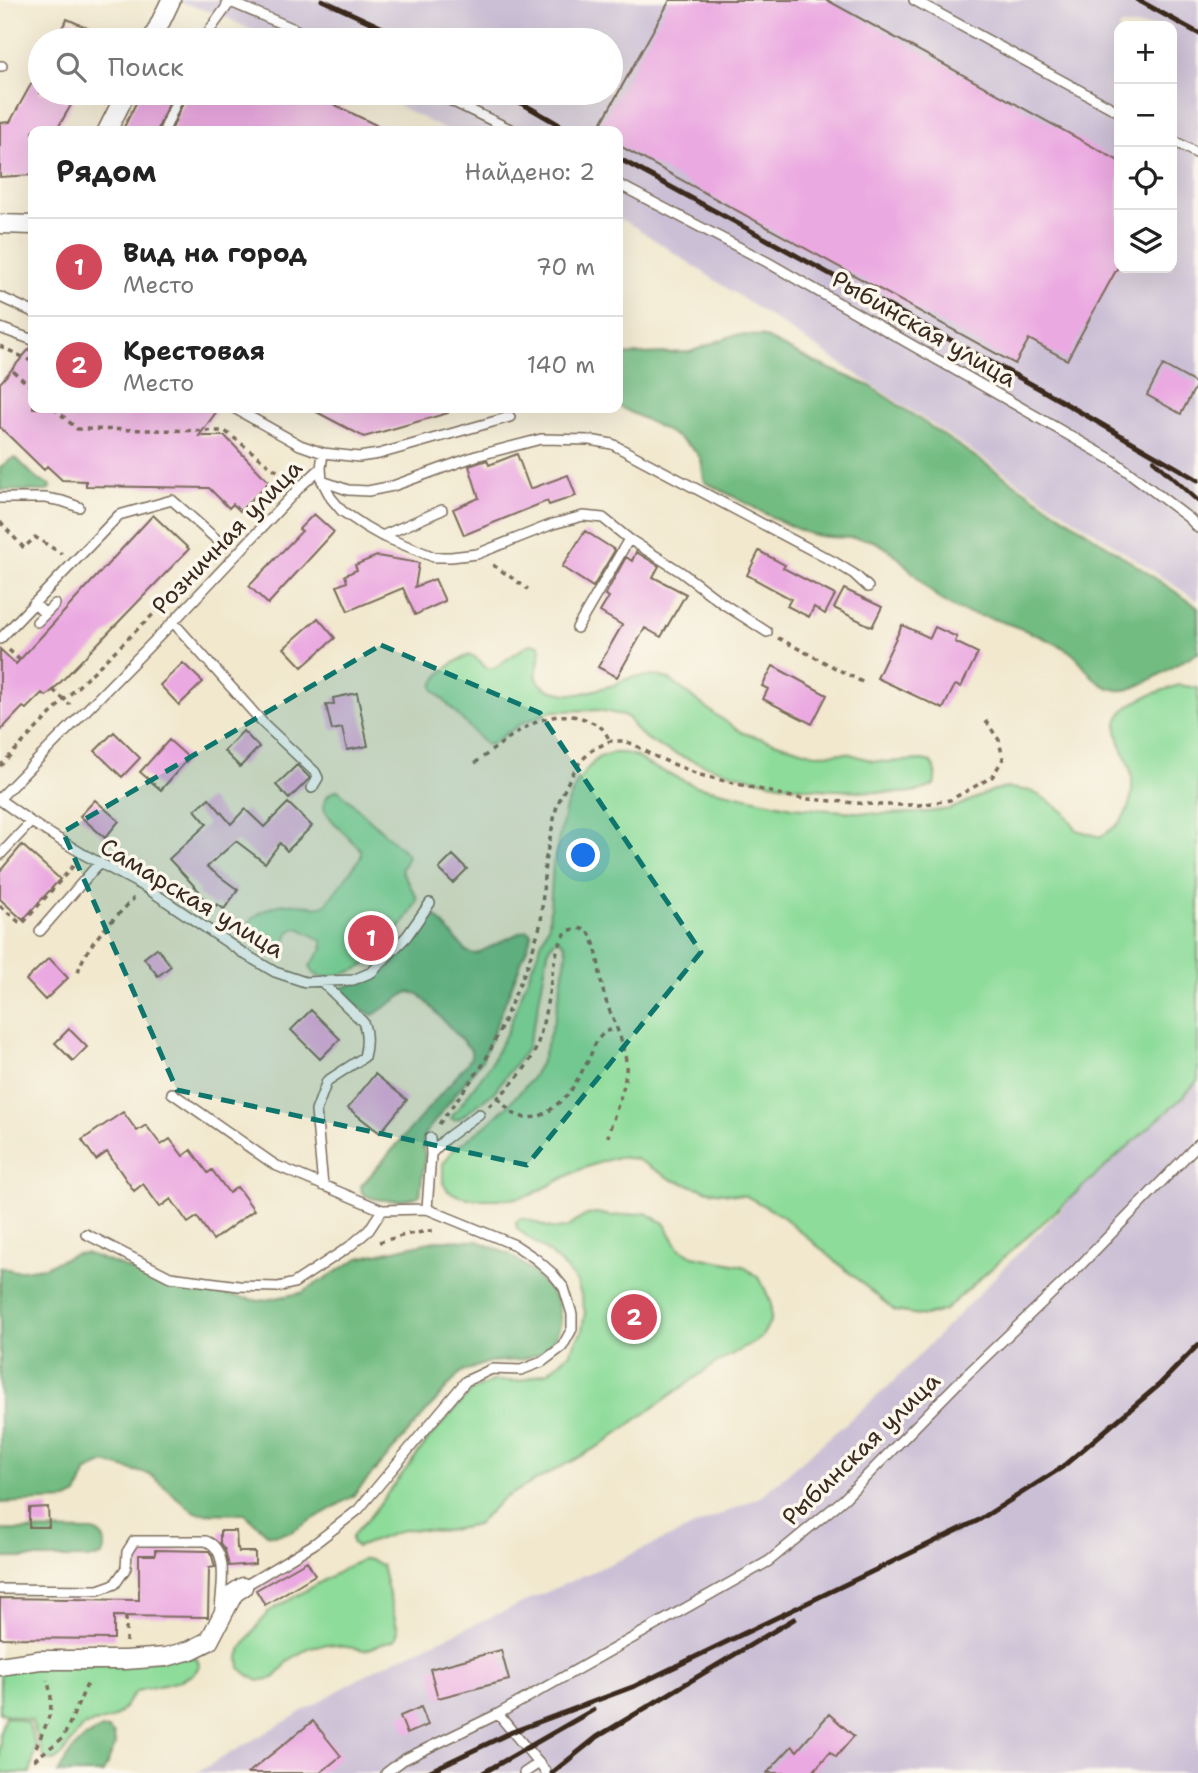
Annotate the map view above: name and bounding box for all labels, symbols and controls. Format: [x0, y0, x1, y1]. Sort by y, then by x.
map controls [1114, 21, 1177, 273]
button: + [1114, 21, 1177, 84]
search box [28, 28, 623, 105]
icon: search [52, 48, 90, 86]
text: Поиск [108, 49, 184, 84]
button: − [1114, 84, 1177, 147]
button: locate [1114, 147, 1177, 210]
text: Рядом [56, 151, 156, 192]
text: Найдено: 2 [465, 157, 595, 187]
button: layers [1114, 210, 1177, 273]
text: Вид на город [123, 235, 307, 270]
text: 1 [74, 252, 84, 282]
text: 70 m [536, 252, 595, 282]
street label: Рыбинская улица [826, 263, 1022, 395]
text: Место [123, 270, 194, 300]
text: Крестовая [123, 333, 265, 368]
text: 2 [71, 350, 87, 380]
text: 140 m [527, 350, 595, 380]
text: Место [123, 368, 194, 398]
street label: Розничная улица [145, 452, 309, 621]
street label: Самарская улица [94, 830, 290, 966]
your location [566, 838, 600, 872]
pin: 1 [348, 912, 394, 964]
pin: 2 [611, 1291, 657, 1343]
street label: Рыбинская улица [775, 1365, 947, 1533]

